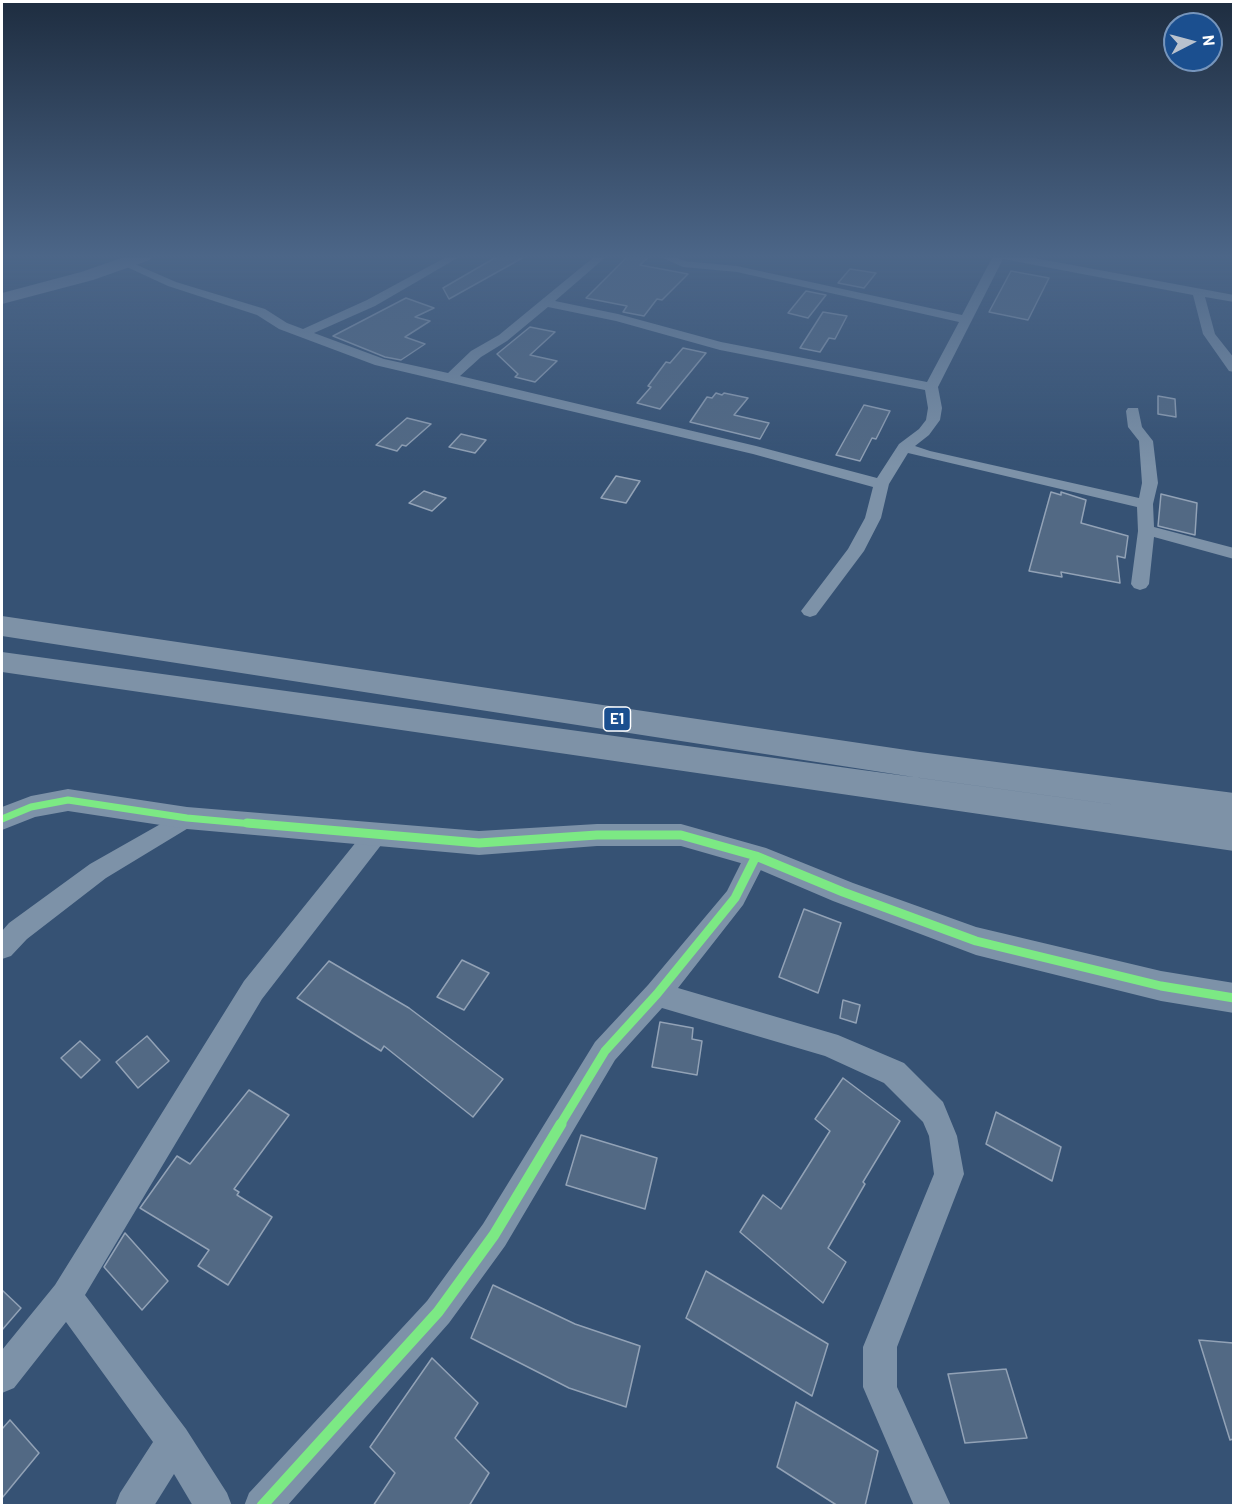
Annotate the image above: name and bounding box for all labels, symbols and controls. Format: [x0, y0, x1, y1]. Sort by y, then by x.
north arrow [1163, 12, 1223, 72]
text: N [1199, 34, 1219, 47]
road number: E1 [604, 707, 630, 731]

